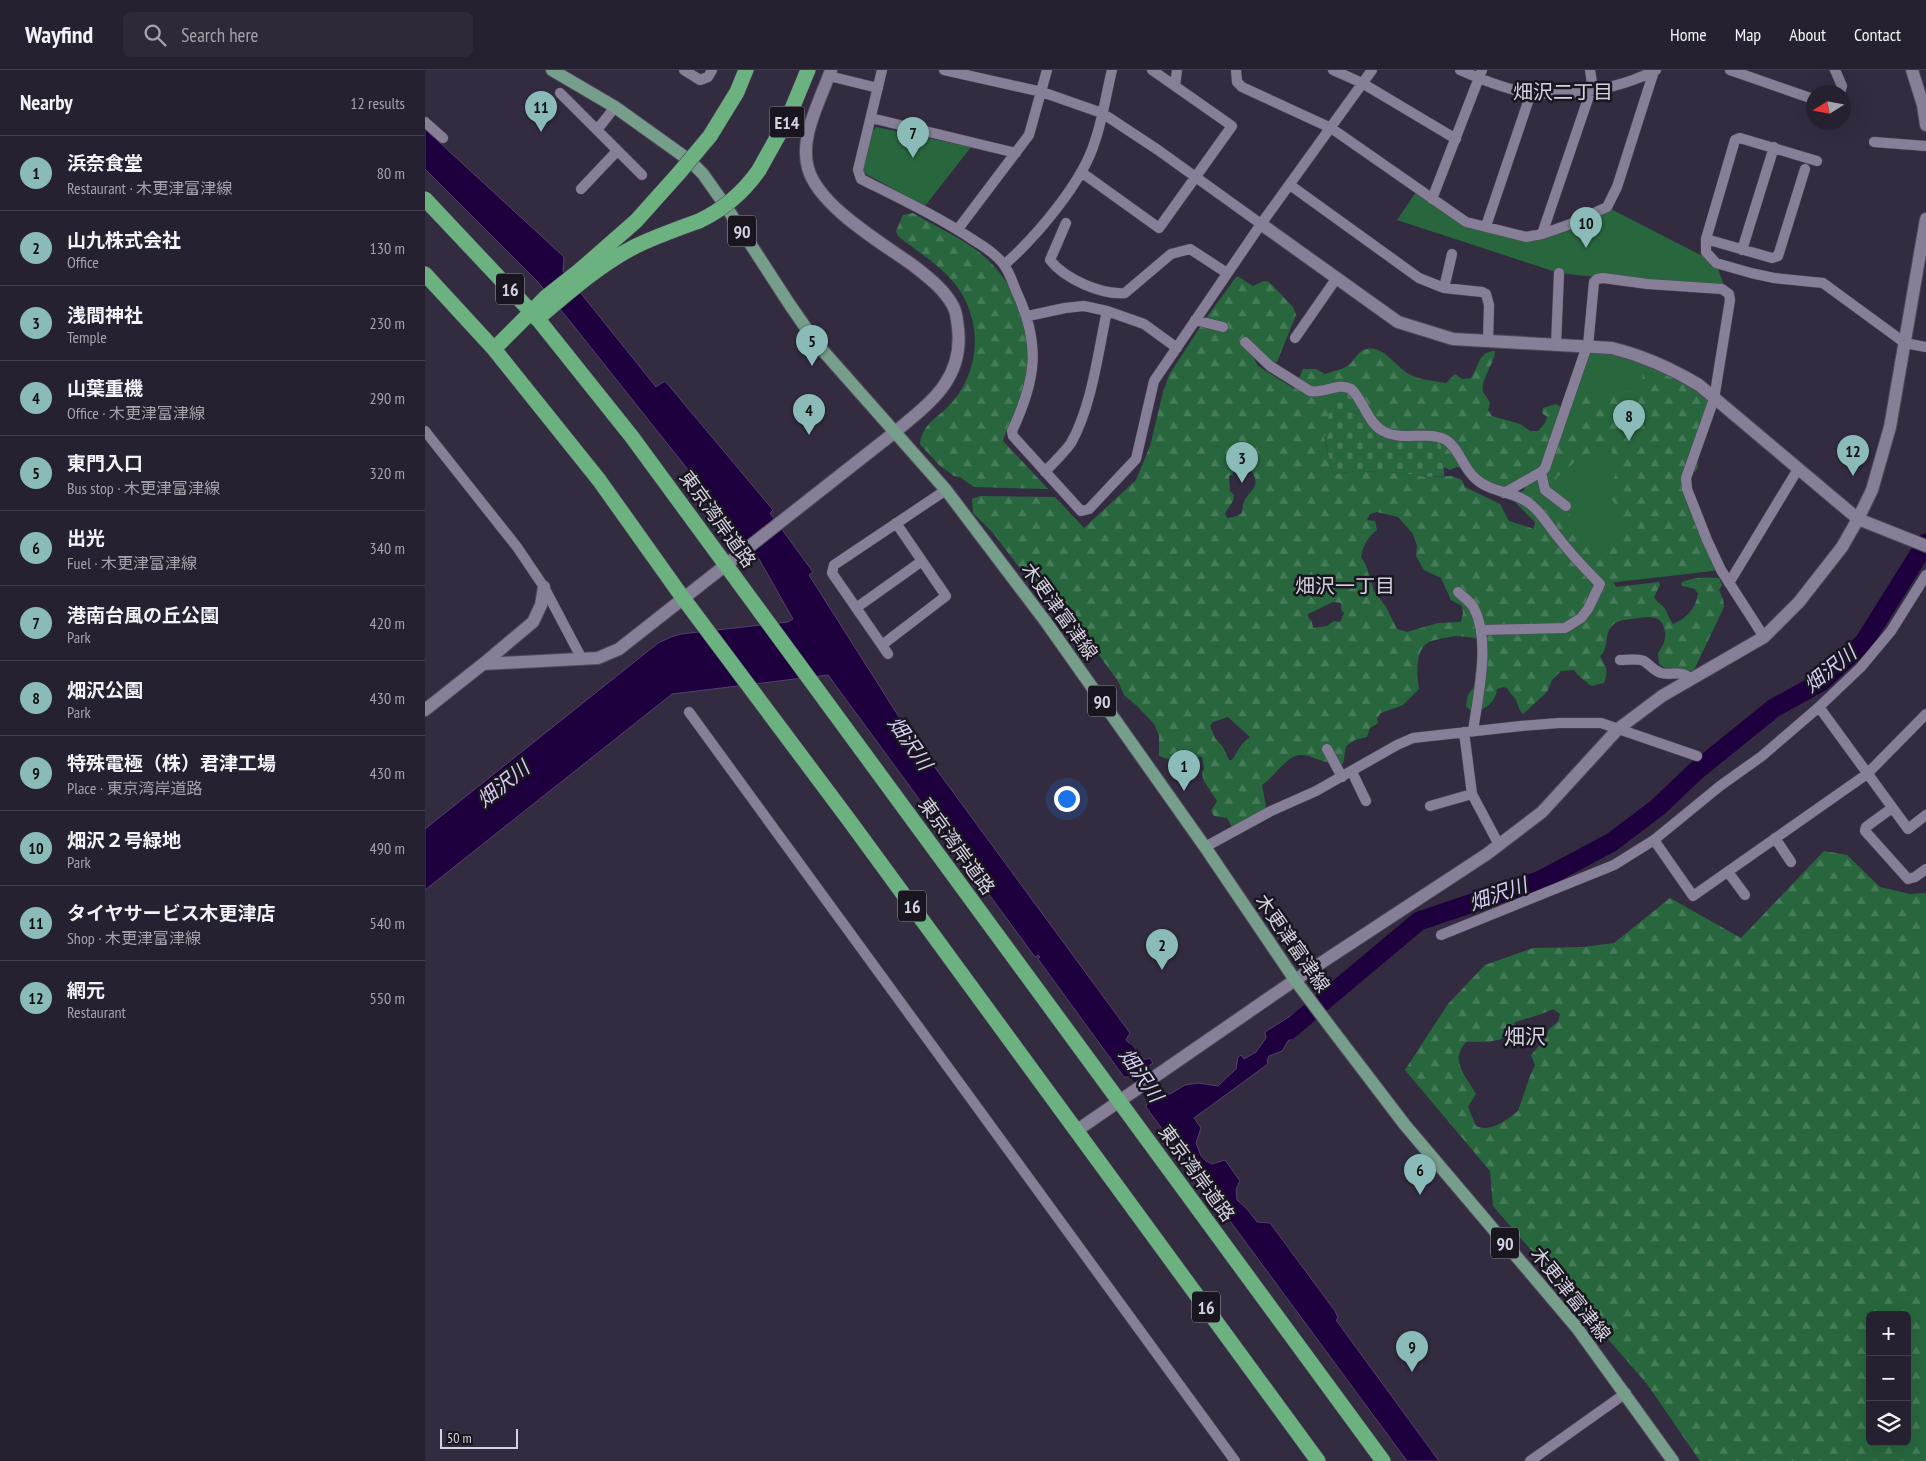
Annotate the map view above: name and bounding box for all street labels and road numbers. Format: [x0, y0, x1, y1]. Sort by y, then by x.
road number: E14 [769, 106, 805, 138]
road number: 90 [728, 216, 756, 247]
road number: 16 [496, 273, 524, 304]
street label: 東京湾岸道路 [675, 466, 761, 572]
street label: 木更津富津線 [1017, 558, 1103, 664]
road number: 90 [1088, 686, 1116, 716]
street label: 東京湾岸道路 [914, 793, 1000, 899]
street label: 木更津富津線 [1250, 889, 1336, 997]
road number: 16 [898, 890, 926, 921]
street label: 東京湾岸道路 [1154, 1120, 1240, 1226]
road number: 90 [1491, 1228, 1519, 1258]
street label: 木更津富津線 [1526, 1242, 1616, 1346]
road number: 16 [1192, 1292, 1220, 1322]

